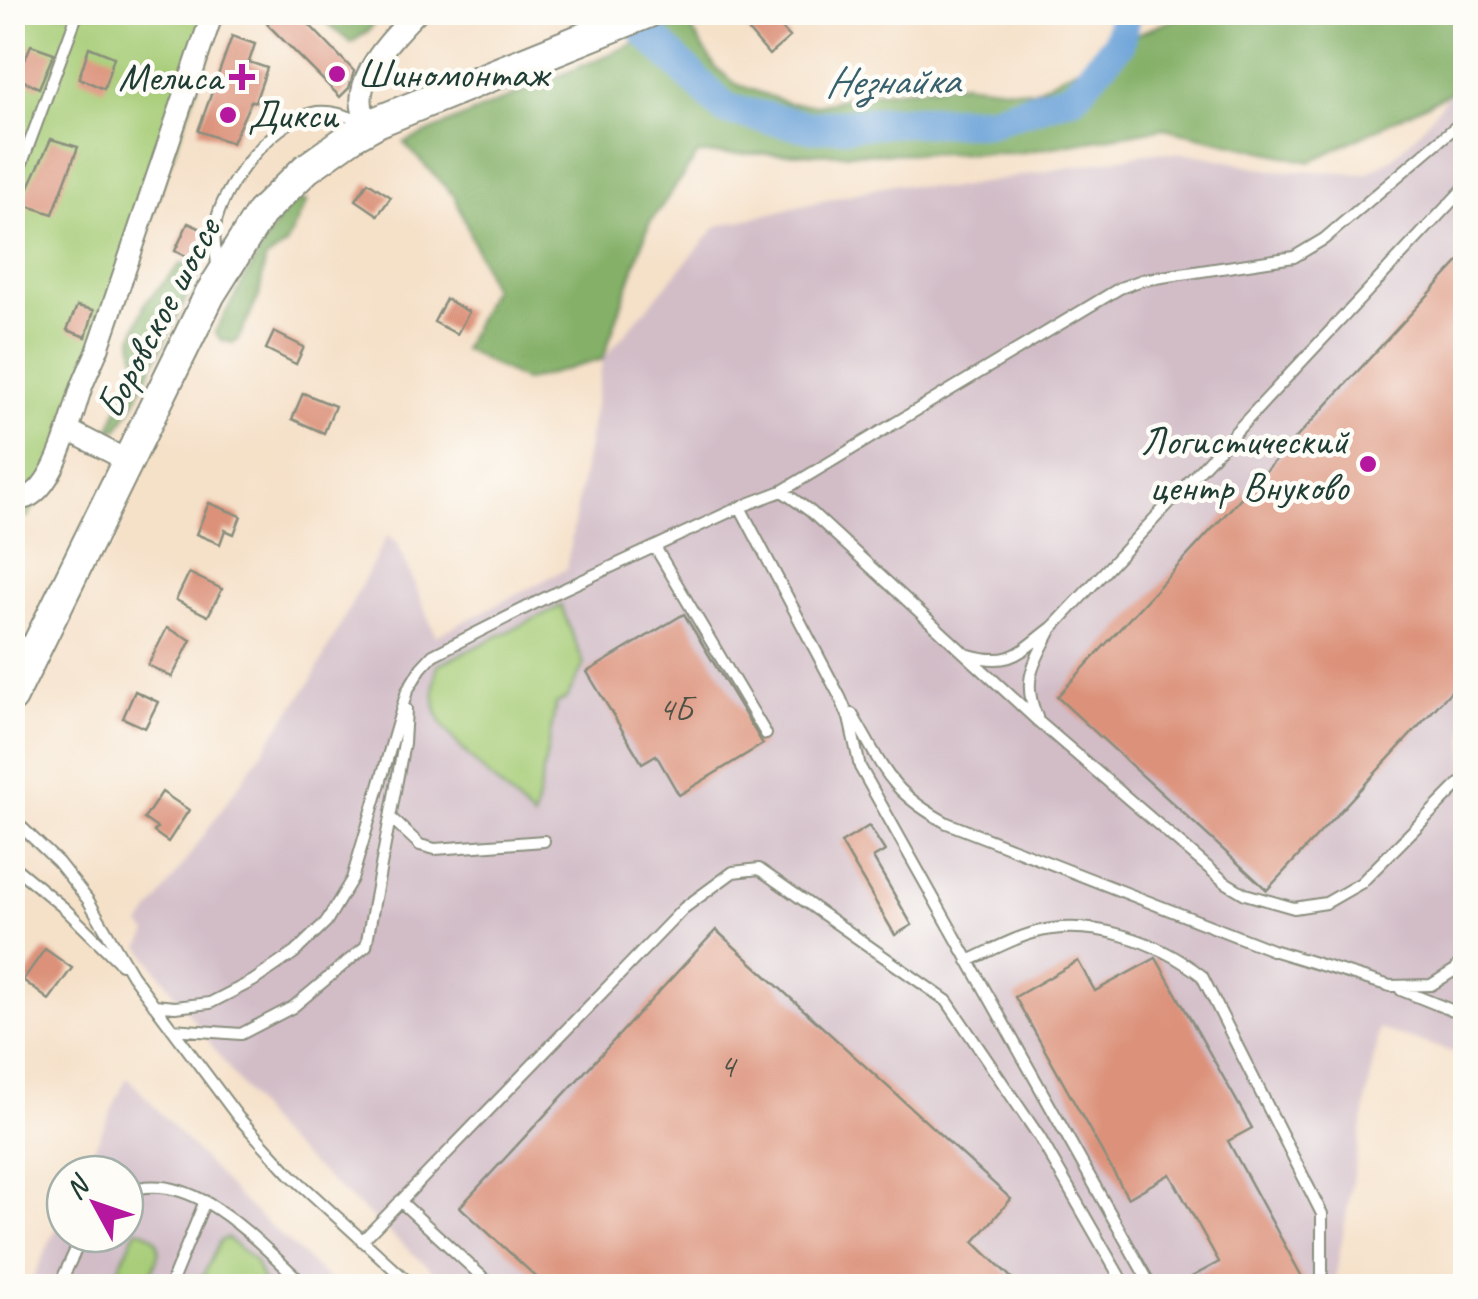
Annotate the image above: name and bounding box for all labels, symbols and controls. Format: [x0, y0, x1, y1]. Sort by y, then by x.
place label: Шиномонтаж [357, 49, 552, 99]
place label: Мелиса [118, 52, 226, 102]
water label: Незнайка [825, 53, 963, 109]
marker: Шиномонтаж [326, 63, 348, 85]
marker: Мелиса [231, 66, 253, 88]
place label: Дикси [248, 90, 340, 140]
marker: Дикси [217, 104, 239, 126]
street label: Боровское шоссе [84, 207, 233, 427]
place label: Логистический центр Внуково [1141, 416, 1350, 512]
marker: Логистический центр Внуково [1357, 453, 1379, 475]
house number: 4Б [658, 686, 697, 731]
house number: 4 [719, 1043, 738, 1088]
north arrow [45, 1154, 145, 1254]
text: N [57, 1167, 98, 1206]

